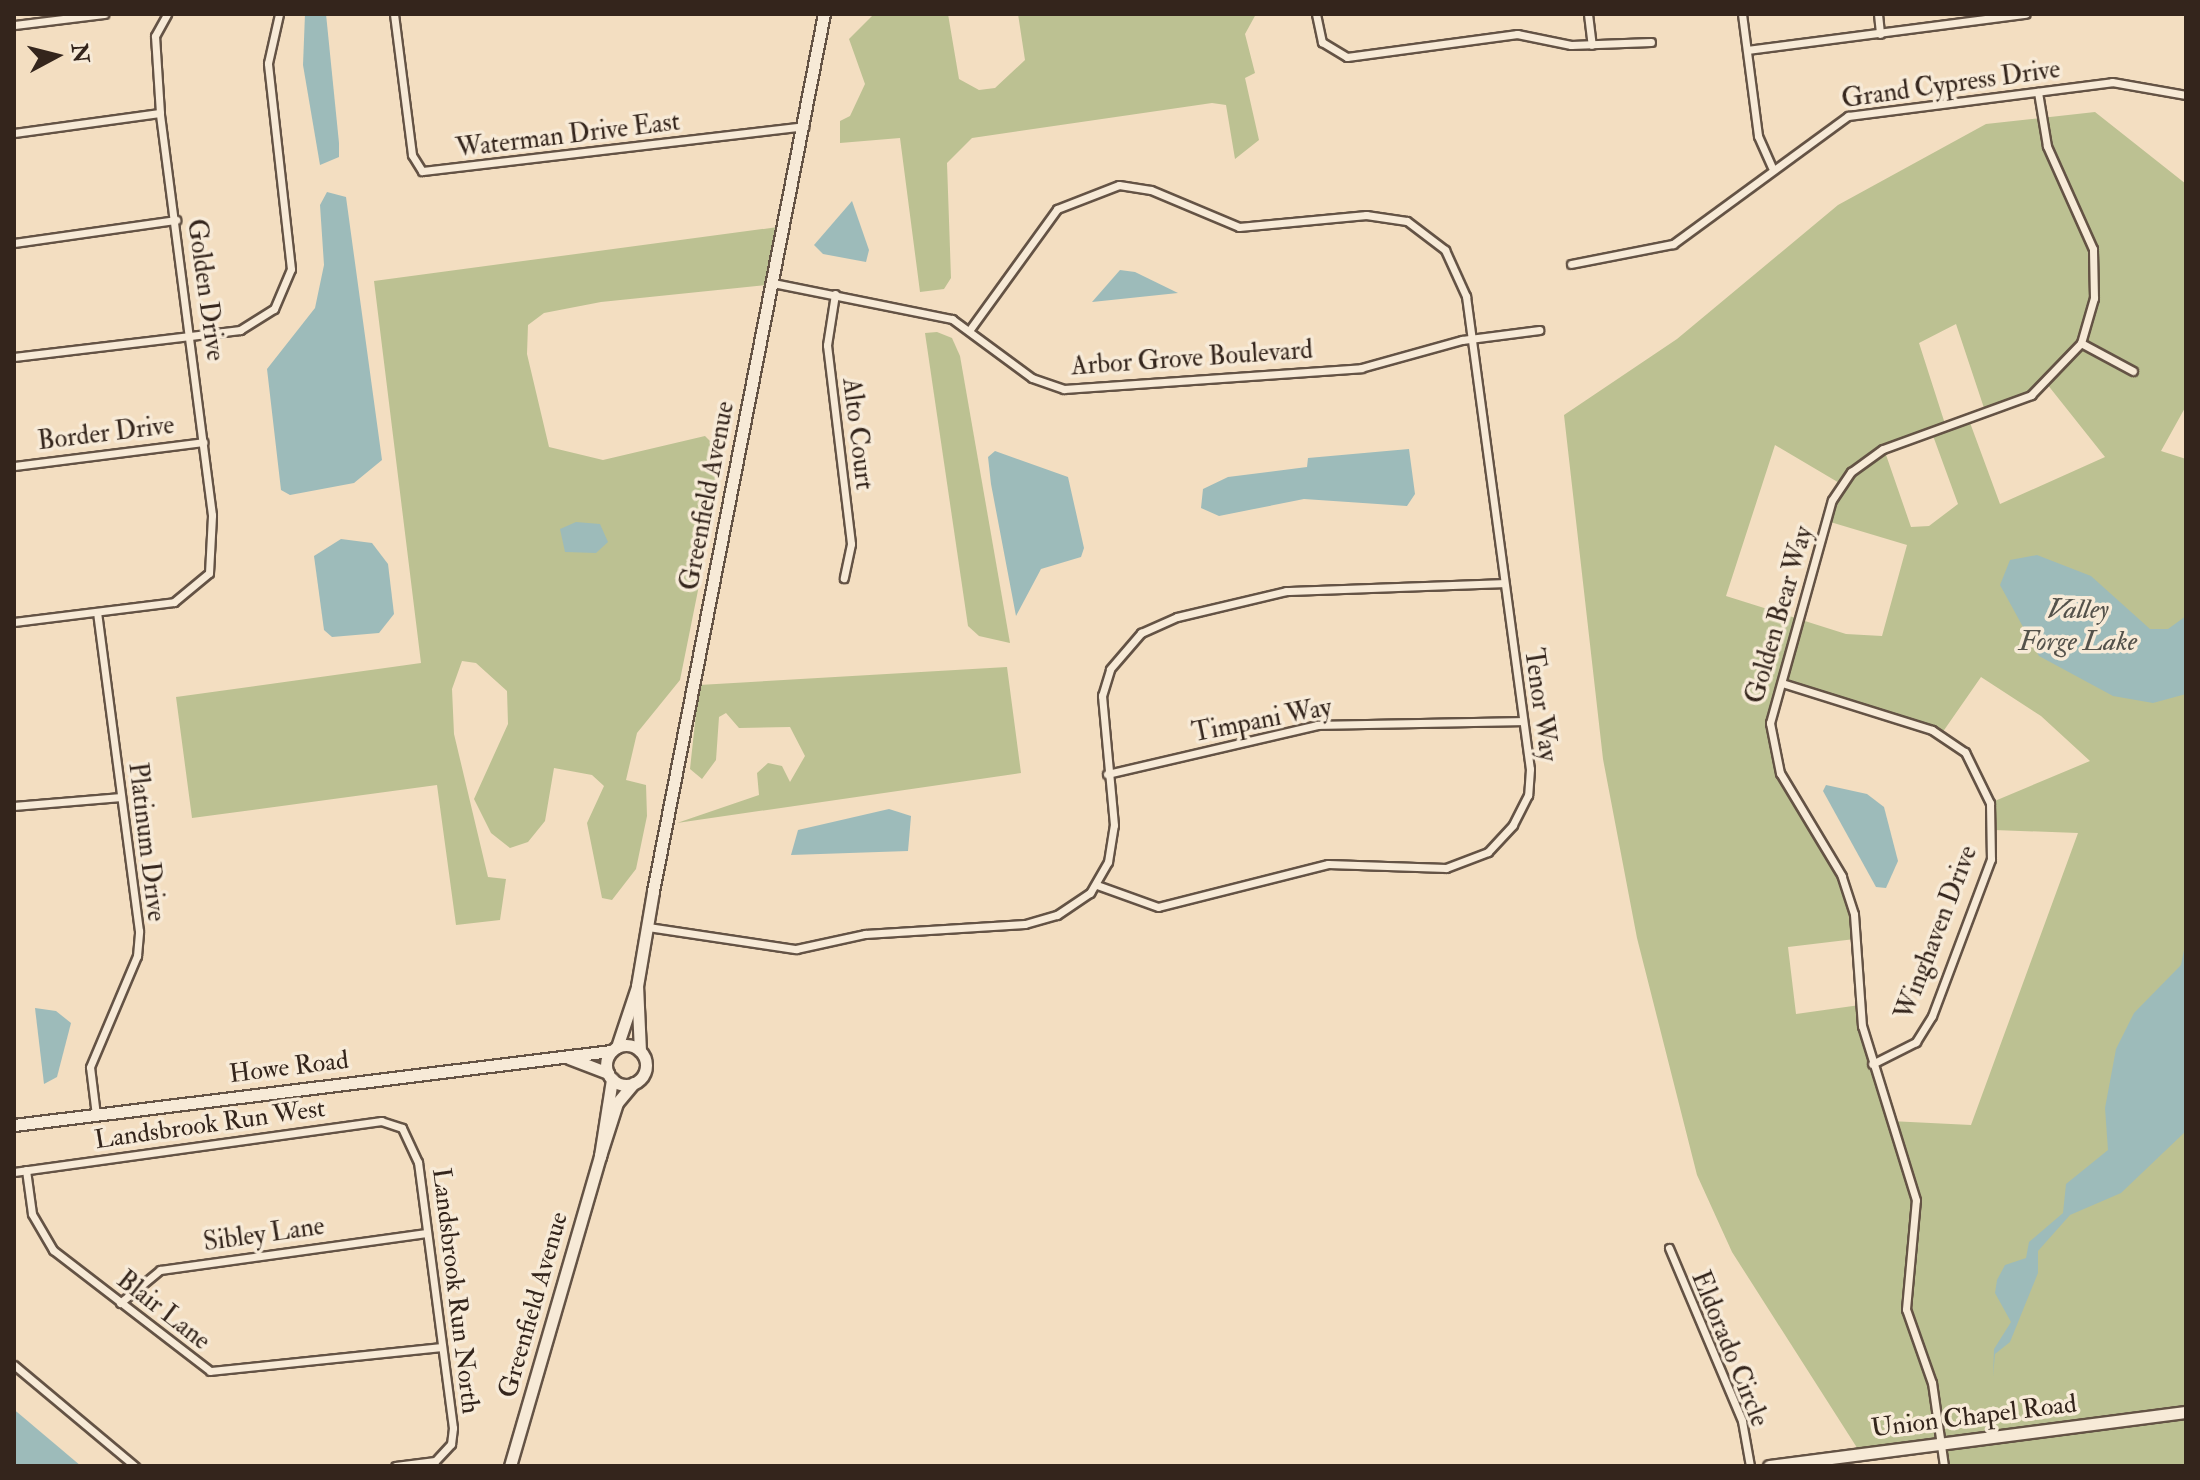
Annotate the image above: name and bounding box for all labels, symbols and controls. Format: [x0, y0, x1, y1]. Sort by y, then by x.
north arrow [16, 16, 96, 96]
text: N [65, 42, 95, 65]
street label: Grand Cypress Drive [1840, 54, 2062, 116]
street label: Waterman Drive East [454, 107, 682, 165]
street label: Golden Drive [180, 217, 230, 363]
street label: Arbor Grove Boulevard [1070, 335, 1314, 383]
street label: Alto Court [835, 376, 879, 492]
street label: Greenfield Avenue [674, 399, 742, 593]
street label: Border Drive [36, 410, 176, 458]
street label: Golden Bear Way [1740, 523, 1820, 707]
water label: Valley Forge Lake [2019, 593, 2137, 659]
street label: Tenor Way [1517, 646, 1563, 764]
street label: Timpani Way [1189, 692, 1335, 750]
street label: Platinum Drive [121, 761, 171, 923]
street label: Winghaven Drive [1890, 842, 1984, 1024]
street label: Howe Road [228, 1045, 350, 1091]
street label: Landsbrook Run West [93, 1093, 327, 1157]
street label: Landsbrook Run North [424, 1166, 486, 1416]
street label: Greenfield Avenue [493, 1208, 575, 1402]
street label: Sibley Lane [201, 1211, 327, 1259]
street label: Blair Lane [110, 1265, 216, 1357]
street label: Eldorado Circle [1684, 1267, 1774, 1431]
street label: Union Chapel Road [1870, 1389, 2078, 1445]

